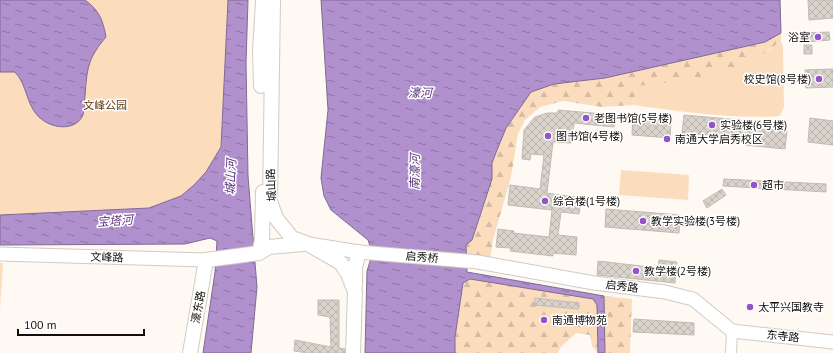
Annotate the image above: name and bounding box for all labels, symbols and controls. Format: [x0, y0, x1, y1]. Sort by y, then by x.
place label: 浴室 [788, 30, 810, 44]
marker: 浴室 [813, 32, 823, 42]
place label: 校史馆(8号楼) [744, 72, 811, 86]
marker: 校史馆(8号楼) [814, 74, 824, 84]
water label: 濠河 [408, 85, 434, 100]
park label: 文峰公园 [83, 98, 127, 112]
place label: 老图书馆(5号楼) [594, 111, 672, 125]
marker: 老图书馆(5号楼) [581, 113, 591, 123]
place label: 实验楼(6号楼) [720, 118, 787, 132]
marker: 实验楼(6号楼) [707, 120, 717, 130]
place label: 图书馆(4号楼) [556, 129, 623, 143]
marker: 图书馆(4号楼) [543, 131, 553, 141]
place label: 南通大学启秀校区 [675, 132, 763, 146]
marker: 南通大学启秀校区 [662, 134, 672, 144]
water label: 南濠河 [407, 152, 422, 190]
water label: 城山河 [222, 157, 239, 195]
street label: 城山路 [263, 168, 279, 202]
place label: 超市 [762, 178, 784, 192]
marker: 超市 [749, 180, 759, 190]
place label: 综合楼(1号楼) [553, 194, 620, 208]
marker: 综合楼(1号楼) [540, 196, 550, 206]
water label: 宝塔河 [96, 212, 135, 229]
place label: 教学实验楼(3号楼) [651, 214, 740, 228]
marker: 教学实验楼(3号楼) [638, 216, 648, 226]
street label: 文峰路 [90, 249, 124, 265]
street label: 启秀桥 [405, 249, 439, 265]
place label: 教学楼(2号楼) [644, 264, 711, 278]
marker: 教学楼(2号楼) [631, 266, 641, 276]
street label: 启秀路 [605, 277, 639, 295]
street label: 濠东路 [188, 290, 208, 324]
place label: 太平兴国教寺 [758, 300, 824, 314]
marker: 太平兴国教寺 [745, 302, 755, 312]
scale bar [18, 311, 144, 337]
place label: 南通博物苑 [552, 313, 607, 327]
marker: 南通博物苑 [539, 315, 549, 325]
text: 100 m [24, 317, 57, 332]
street label: 东寺路 [766, 327, 800, 345]

